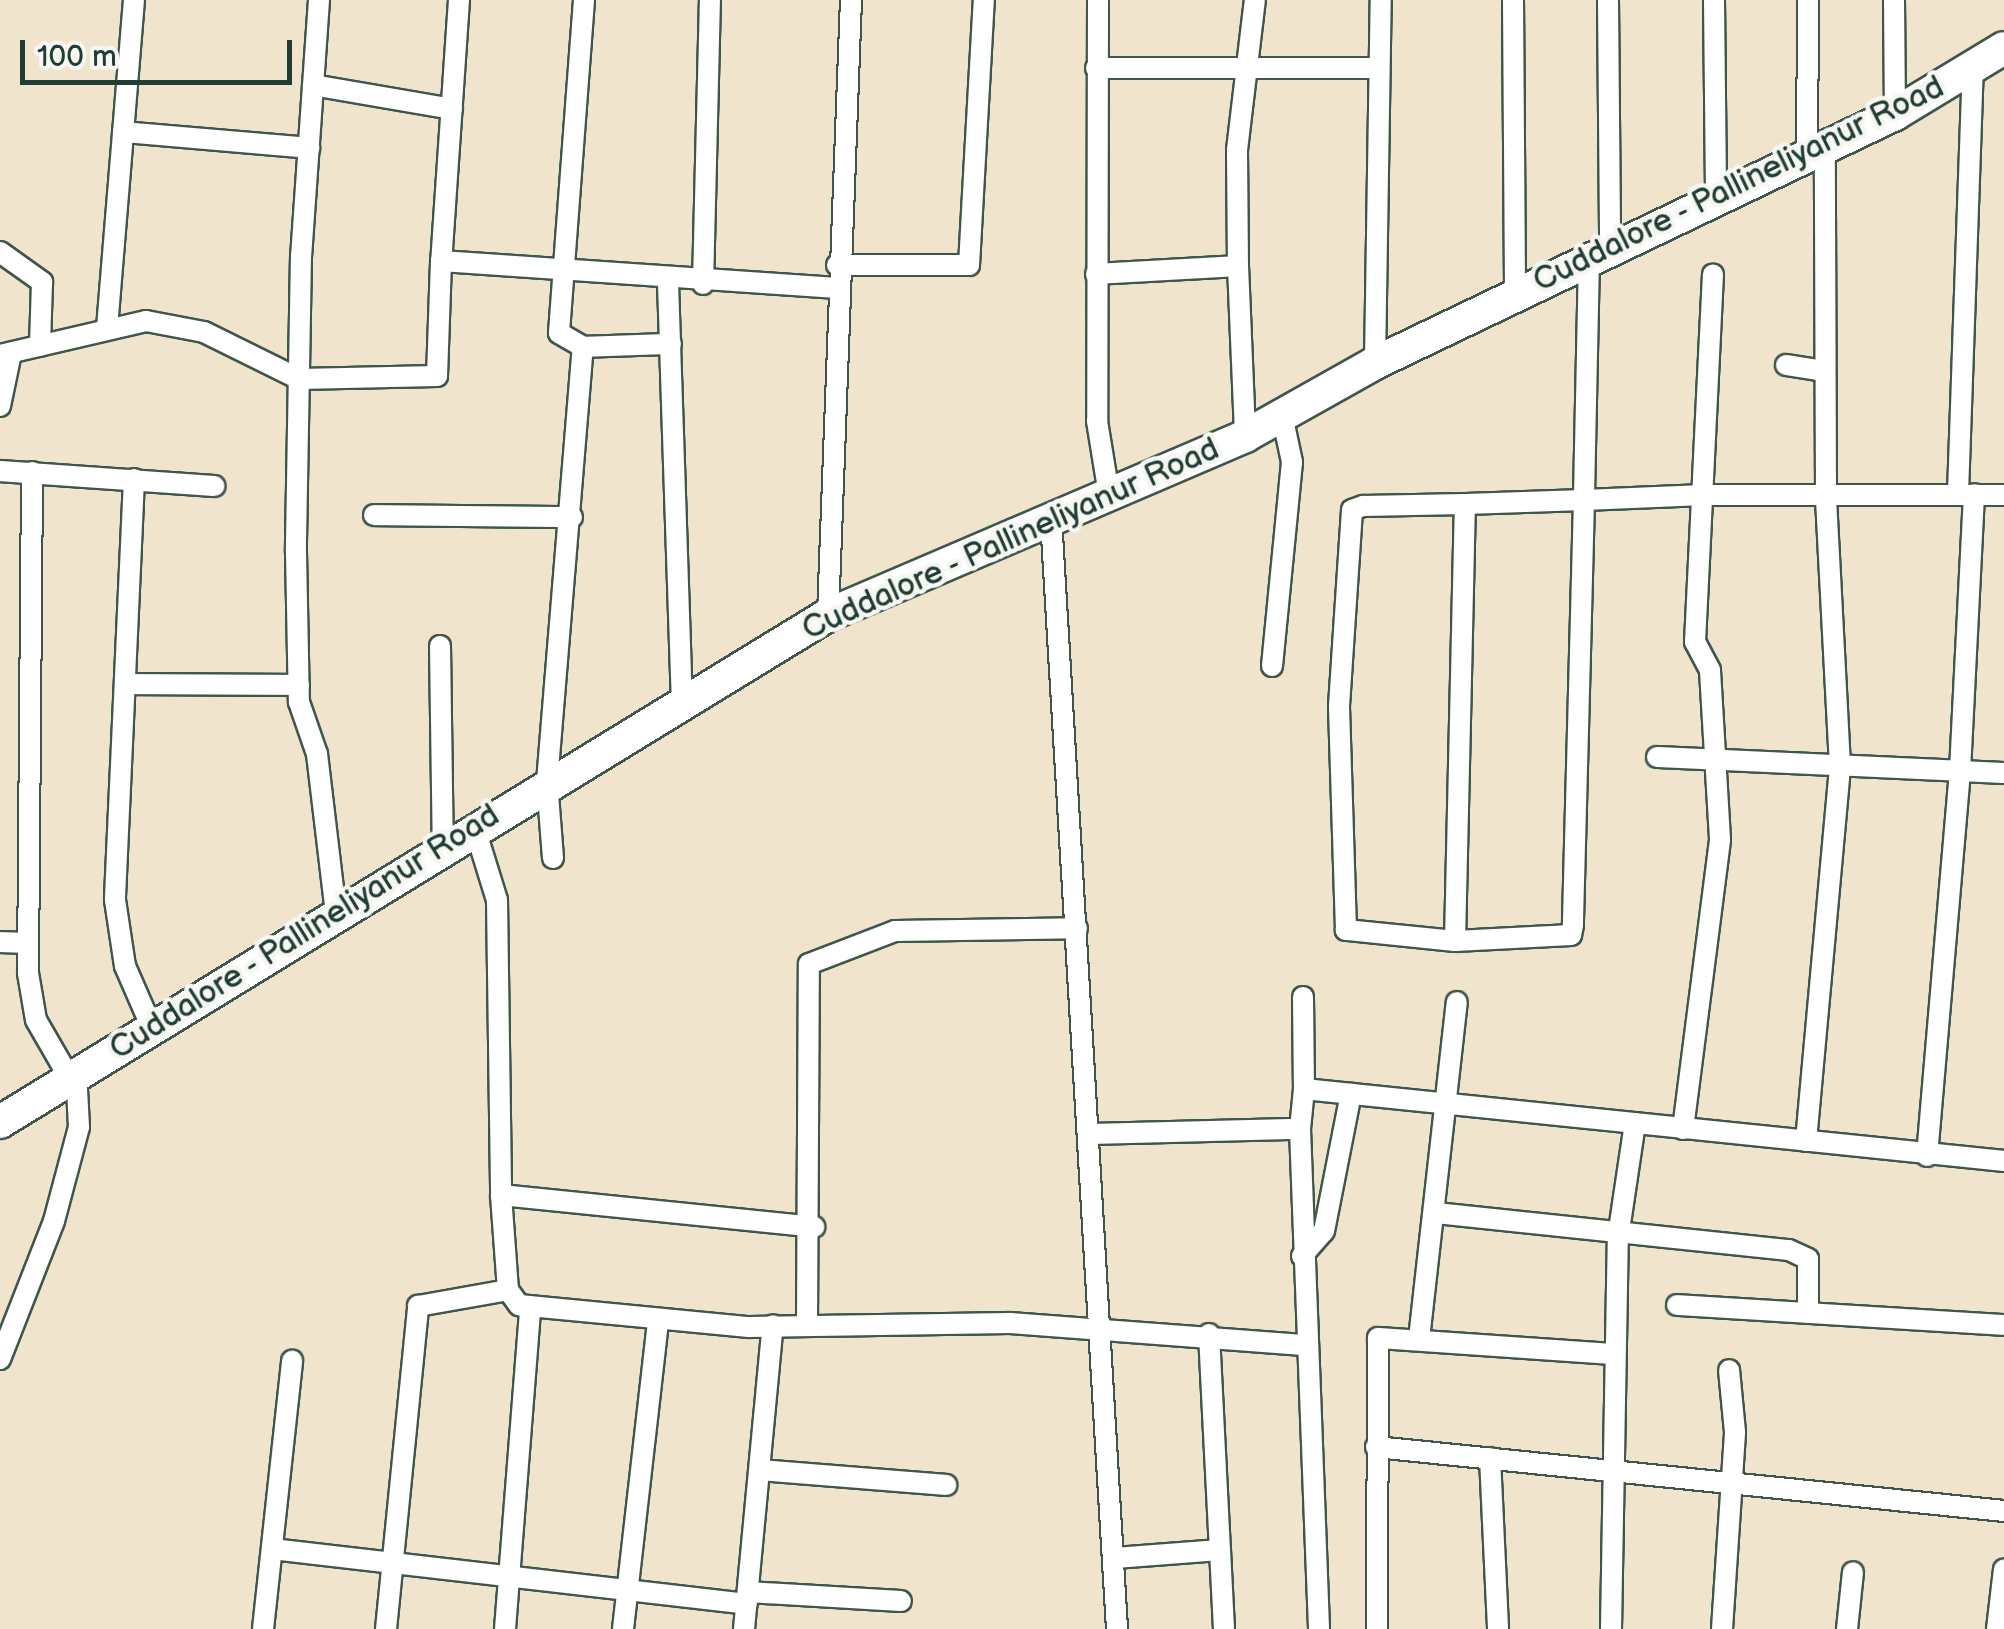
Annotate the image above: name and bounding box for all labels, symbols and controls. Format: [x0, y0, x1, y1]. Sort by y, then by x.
scale bar [25, 20, 298, 82]
text: 100 m [37, 39, 117, 75]
street label: Cuddalore - Pallineliyanur Road [1526, 68, 1952, 302]
street label: Cuddalore - Pallineliyanur Road [796, 430, 1226, 650]
street label: Cuddalore - Pallineliyanur Road [102, 796, 508, 1070]

